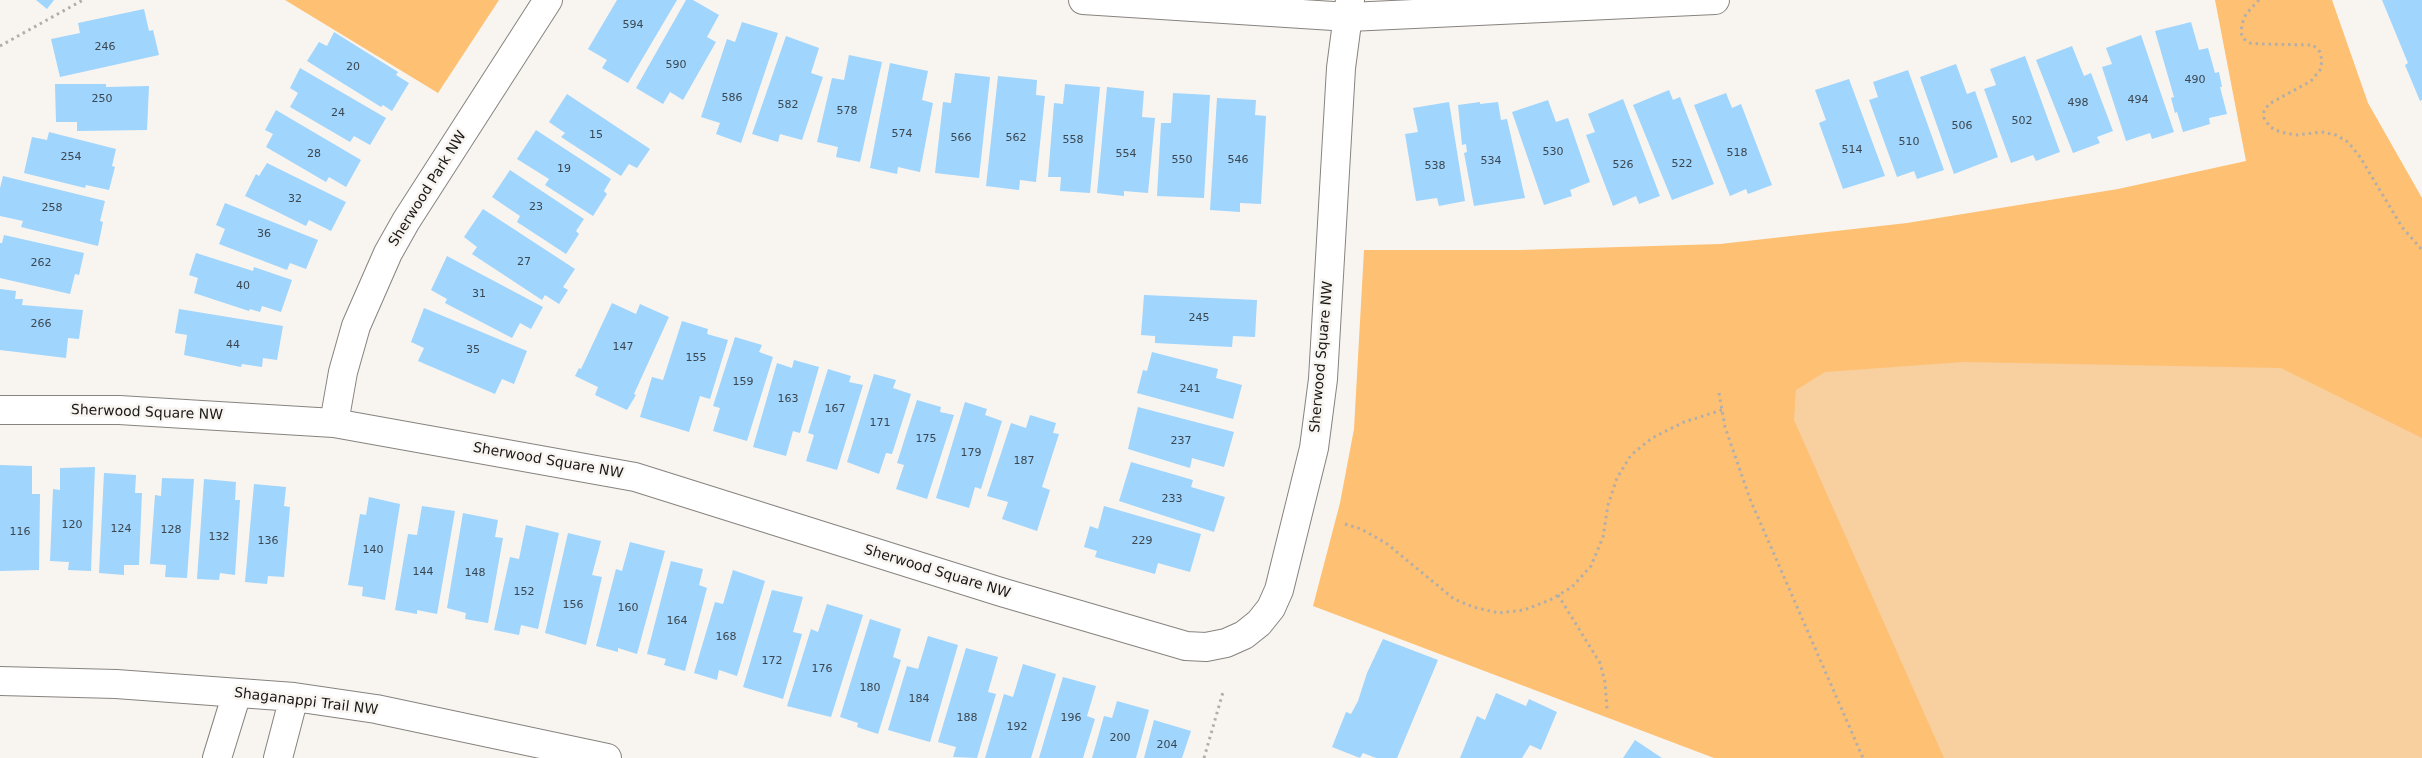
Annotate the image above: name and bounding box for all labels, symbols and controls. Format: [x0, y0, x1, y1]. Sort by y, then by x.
house number: 594 [623, 18, 643, 32]
house number: 246 [95, 40, 115, 54]
house number: 590 [666, 58, 686, 72]
house number: 20 [346, 60, 360, 74]
house number: 490 [2185, 73, 2205, 87]
house number: 586 [722, 91, 742, 105]
house number: 250 [92, 92, 112, 106]
house number: 494 [2128, 93, 2148, 107]
house number: 498 [2068, 96, 2088, 110]
house number: 582 [778, 98, 798, 112]
house number: 578 [837, 104, 857, 118]
house number: 24 [331, 106, 345, 120]
house number: 502 [2012, 114, 2032, 128]
house number: 506 [1952, 119, 1972, 133]
house number: 574 [892, 127, 912, 141]
street label: Sherwood Park NW [386, 128, 470, 250]
house number: 15 [589, 128, 603, 142]
house number: 566 [951, 131, 971, 145]
house number: 562 [1006, 131, 1026, 145]
house number: 558 [1063, 133, 1083, 147]
house number: 510 [1899, 135, 1919, 149]
house number: 514 [1842, 143, 1862, 157]
house number: 530 [1543, 145, 1563, 159]
house number: 518 [1727, 146, 1747, 160]
house number: 28 [307, 147, 321, 161]
house number: 554 [1116, 147, 1136, 161]
house number: 254 [61, 150, 81, 164]
house number: 550 [1172, 153, 1192, 167]
house number: 546 [1228, 153, 1248, 167]
house number: 534 [1481, 154, 1501, 168]
house number: 522 [1672, 157, 1692, 171]
house number: 526 [1613, 158, 1633, 172]
house number: 538 [1425, 159, 1445, 173]
house number: 19 [557, 162, 571, 176]
house number: 32 [288, 192, 302, 206]
house number: 23 [529, 200, 543, 214]
house number: 258 [42, 201, 62, 215]
house number: 36 [257, 227, 271, 241]
house number: 27 [517, 255, 531, 269]
house number: 262 [31, 256, 51, 270]
house number: 40 [236, 279, 250, 293]
street label: Sherwood Square NW [1307, 281, 1337, 433]
house number: 31 [472, 287, 486, 301]
house number: 245 [1189, 311, 1209, 325]
house number: 266 [31, 317, 51, 331]
house number: 44 [226, 338, 240, 352]
house number: 147 [613, 340, 633, 354]
house number: 35 [466, 343, 480, 357]
house number: 155 [686, 351, 706, 365]
house number: 159 [733, 375, 753, 389]
house number: 241 [1180, 382, 1200, 396]
house number: 163 [778, 392, 798, 406]
street label: Sherwood Square NW [71, 402, 223, 424]
house number: 167 [825, 402, 845, 416]
house number: 171 [870, 416, 890, 430]
house number: 175 [916, 432, 936, 446]
house number: 237 [1171, 434, 1191, 448]
street label: Sherwood Square NW [472, 440, 624, 482]
house number: 179 [961, 446, 981, 460]
house number: 187 [1014, 454, 1034, 468]
house number: 233 [1162, 492, 1182, 506]
house number: 120 [62, 518, 82, 532]
house number: 124 [111, 522, 131, 536]
house number: 128 [161, 523, 181, 537]
house number: 116 [10, 525, 30, 539]
house number: 132 [209, 530, 229, 544]
house number: 136 [258, 534, 278, 548]
house number: 229 [1132, 534, 1152, 548]
street label: Sherwood Square NW [862, 542, 1012, 602]
house number: 140 [363, 543, 383, 557]
house number: 144 [413, 565, 433, 579]
house number: 148 [465, 566, 485, 580]
house number: 152 [514, 585, 534, 599]
house number: 156 [563, 598, 583, 612]
house number: 160 [618, 601, 638, 615]
house number: 164 [667, 614, 687, 628]
house number: 168 [716, 630, 736, 644]
house number: 172 [762, 654, 782, 668]
house number: 176 [812, 662, 832, 676]
house number: 180 [860, 681, 880, 695]
street label: Shaganappi Trail NW [233, 685, 379, 719]
house number: 184 [909, 692, 929, 706]
house number: 188 [957, 711, 977, 725]
house number: 196 [1061, 711, 1081, 725]
house number: 192 [1007, 720, 1027, 734]
house number: 200 [1110, 731, 1130, 745]
house number: 204 [1157, 738, 1177, 752]

